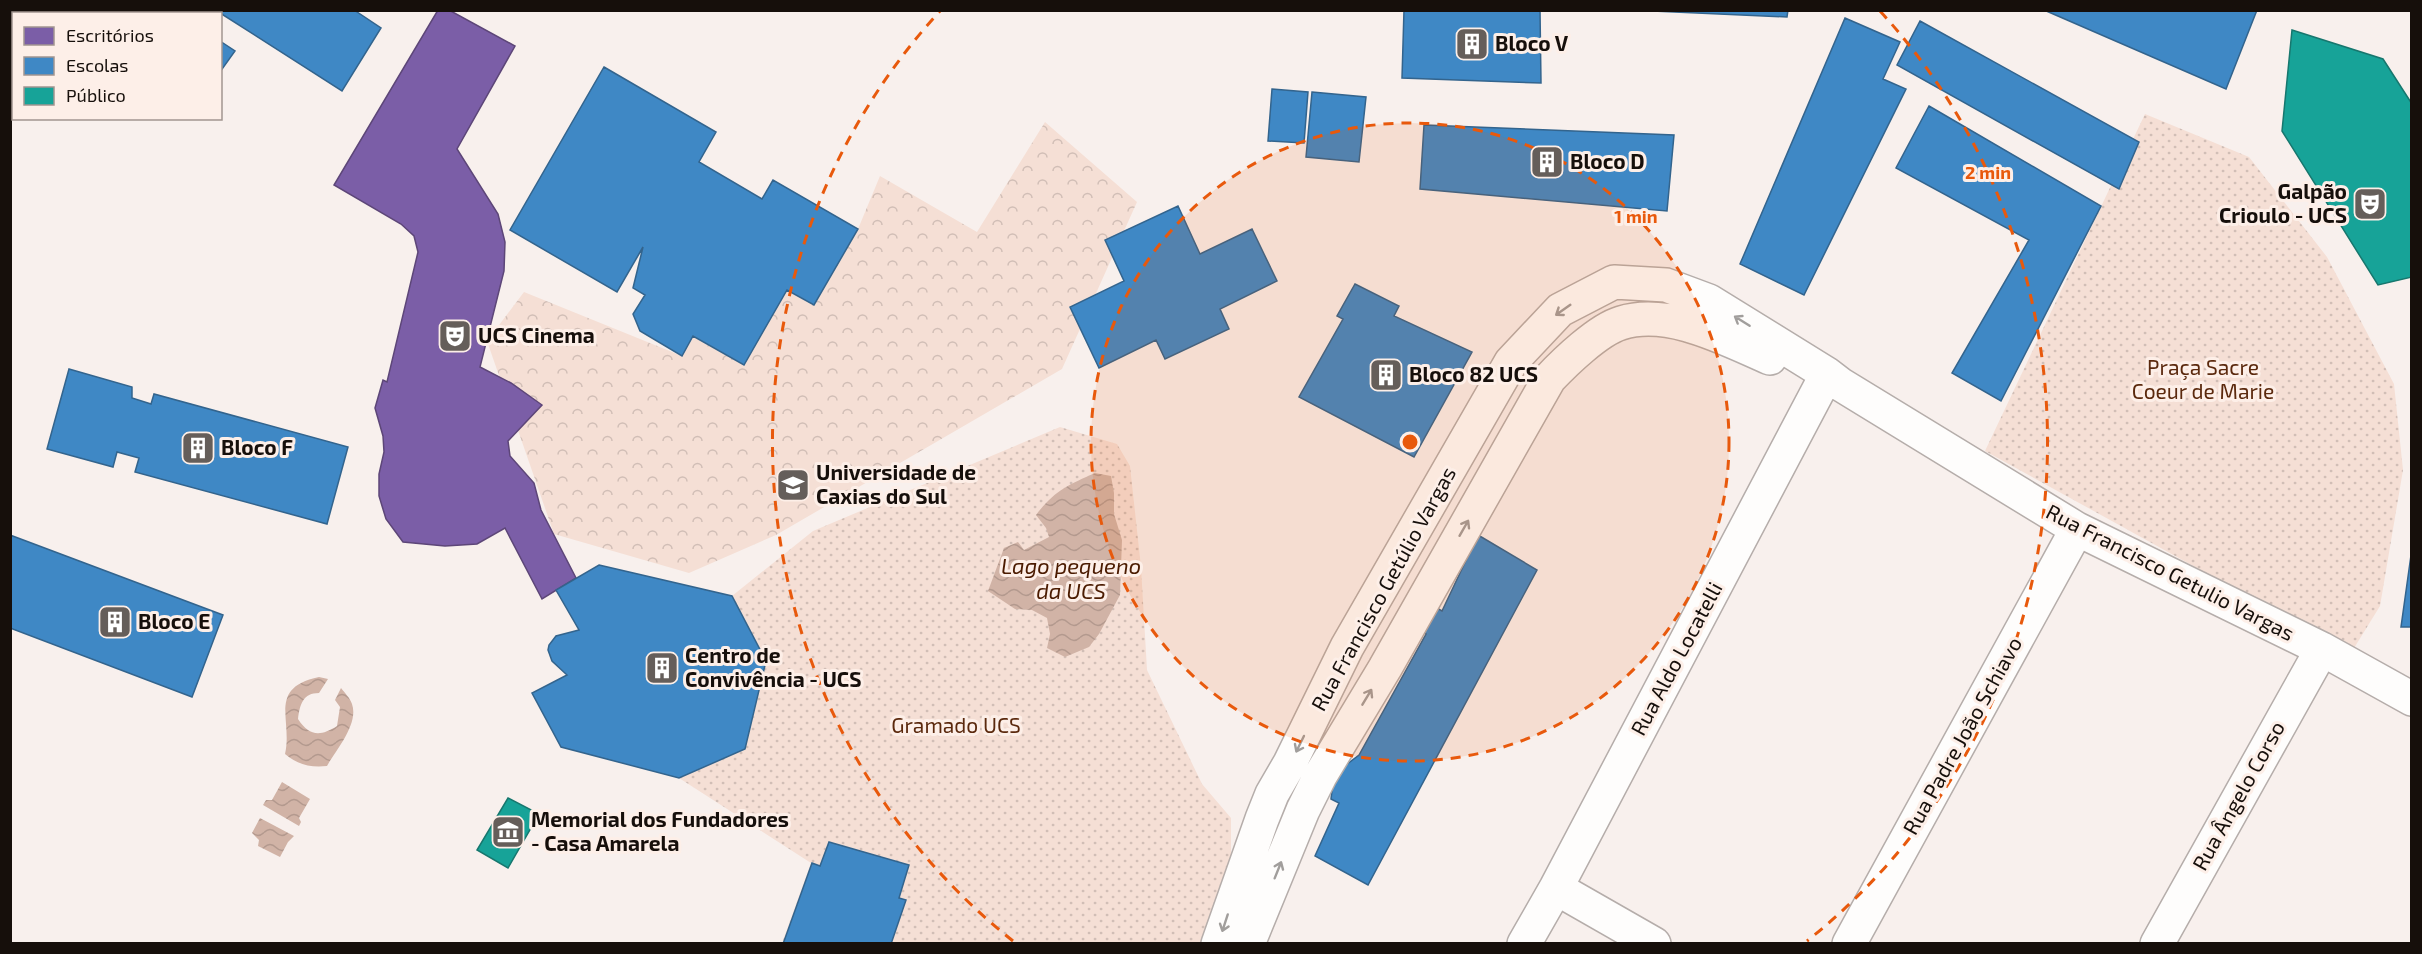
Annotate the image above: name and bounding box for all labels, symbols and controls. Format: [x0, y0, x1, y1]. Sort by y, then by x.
legend [12, 12, 222, 120]
text: Escritórios [66, 24, 154, 46]
building icon: Bloco V [1454, 26, 1490, 62]
place label: Bloco V [1495, 30, 1569, 55]
text: Escolas [66, 54, 128, 76]
text: Público [66, 84, 126, 106]
building icon: Bloco D [1529, 144, 1565, 180]
place label: Bloco D [1570, 148, 1645, 173]
text: 2 min [1965, 161, 2011, 183]
place label: Galpão Crioulo - UCS [2219, 178, 2347, 227]
theatre icon: Galpão Crioulo - UCS [2352, 186, 2388, 222]
text: 1 min [1614, 205, 1658, 227]
one-way arrow [1555, 304, 1571, 316]
one-way arrow [1734, 314, 1751, 326]
theatre icon: UCS Cinema [437, 318, 473, 354]
place label: UCS Cinema [478, 322, 595, 347]
park label: Praça Sacre Coeur de Marie [2132, 354, 2274, 403]
building icon: Bloco 82 UCS [1368, 357, 1404, 393]
place label: Bloco 82 UCS [1409, 361, 1538, 386]
building icon: Bloco F [180, 430, 216, 466]
centre of rings [1400, 432, 1420, 452]
place label: Bloco F [221, 434, 293, 459]
place label: Universidade de Caxias do Sul [816, 459, 976, 508]
street label: Rua Francisco Getúlio Vargas [1305, 462, 1460, 715]
school or university icon: Universidade de Caxias do Sul [775, 467, 811, 503]
street label: Rua Francisco Getulio Vargas [2042, 498, 2299, 645]
one-way arrow [1458, 520, 1470, 537]
water label: Lago pequeno da UCS [1001, 552, 1141, 603]
street label: Rua Aldo Locatelli [1625, 577, 1727, 739]
building icon: Bloco E [97, 604, 133, 640]
place label: Bloco E [138, 608, 210, 633]
street label: Rua Padre João Schiavo [1897, 632, 2026, 838]
place label: Centro de Convivência - UCS [685, 642, 861, 691]
building icon: Centro de Convivência - UCS [644, 650, 680, 686]
one-way arrow [1362, 689, 1374, 706]
park label: Gramado UCS [891, 712, 1021, 737]
street label: Rua Ângelo Corso [2186, 716, 2289, 874]
one-way arrow [1293, 734, 1305, 752]
place label: Memorial dos Fundadores - Casa Amarela [531, 806, 789, 855]
museum icon: Memorial dos Fundadores - Casa Amarela [490, 814, 526, 850]
one-way arrow [1273, 861, 1284, 880]
one-way arrow [1219, 913, 1230, 932]

